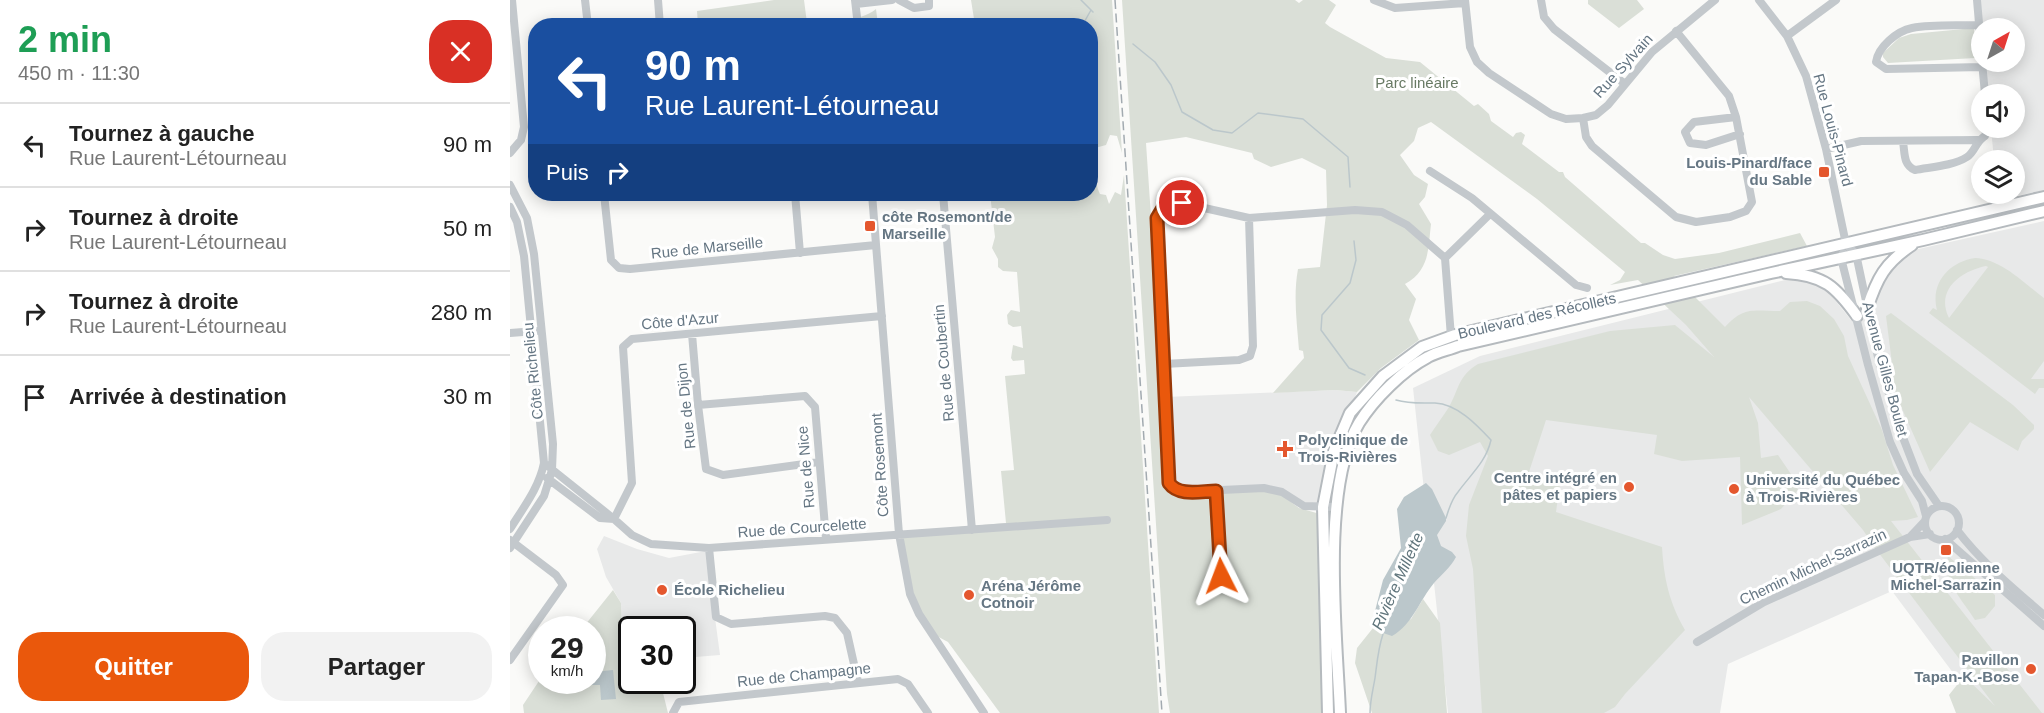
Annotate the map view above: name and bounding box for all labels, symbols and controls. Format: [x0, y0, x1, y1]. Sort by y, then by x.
north arrow [1971, 18, 2025, 72]
map controls [1971, 18, 2025, 204]
text: 2 min [18, 19, 112, 60]
button: close [429, 20, 492, 83]
street label: Rue Sylvain [1590, 30, 1656, 101]
icon: left [546, 42, 624, 120]
text: 90 m [645, 42, 741, 89]
text: 450 m · 11:30 [18, 62, 140, 84]
street label: Rue Louis-Pinard [1810, 72, 1857, 188]
park label: Parc linéaire [1375, 74, 1459, 91]
button: sound [1971, 84, 2025, 138]
text: Rue Laurent-Létourneau [645, 91, 939, 121]
text: Tournez à gauche [69, 121, 254, 146]
icon: left [18, 129, 51, 162]
text: 90 m [443, 132, 492, 157]
text: Rue Laurent-Létourneau [69, 147, 287, 169]
button: layers [1971, 150, 2025, 204]
place label: Louis-Pinard/face du Sable [1686, 154, 1812, 188]
icon: right [601, 156, 634, 189]
text: Puis [546, 160, 589, 185]
marker: Louis-Pinard/face du Sable [1817, 165, 1831, 179]
pin [1156, 177, 1207, 228]
icon: arrive [1165, 186, 1198, 219]
text: Tournez à droite [69, 205, 239, 230]
place label: côte Rosemont/de Marseille [882, 208, 1012, 242]
icon: right [18, 213, 51, 246]
text: 50 m [443, 216, 492, 241]
marker: côte Rosemont/de Marseille [863, 219, 877, 233]
text: Rue Laurent-Létourneau [69, 231, 287, 253]
street label: Rue de Marseille [650, 233, 764, 262]
text: Tournez à droite [69, 289, 239, 314]
street label: Boulevard des Récollets [1456, 289, 1618, 342]
icon: right [18, 297, 51, 330]
text: 280 m [431, 300, 492, 325]
street label: Avenue Gilles Boulet [1859, 300, 1912, 439]
street label: Rue de Coubertin [930, 304, 957, 422]
street label: Côte d'Azur [640, 309, 720, 332]
text: Rue Laurent-Létourneau [69, 315, 287, 337]
street label: Côte Richelieu [519, 322, 546, 420]
street label: Rue de Dijon [673, 362, 698, 450]
icon: arrive [18, 381, 51, 414]
text: Arrivée à destination [69, 384, 287, 409]
text: 30 m [443, 384, 492, 409]
street label: Côte Rosemont [867, 412, 892, 518]
street label: Rue de Nice [793, 425, 818, 509]
place label: Polyclinique de Trois-Rivières [1298, 431, 1408, 465]
marker: Polyclinique de Trois-Rivières [1276, 440, 1294, 458]
place label: Centre intégré en pâtes et papiers [1494, 469, 1617, 503]
place label: Université du Québec à Trois-Rivières [1746, 471, 1900, 505]
marker: Centre intégré en pâtes et papiers [1622, 480, 1636, 494]
marker: Université du Québec à Trois-Rivières [1727, 482, 1741, 496]
street label: Rue de Courcelette [737, 515, 867, 540]
street label: Chemin Michel-Sarrazin [1737, 525, 1889, 608]
water label: Rivière Millette [1368, 530, 1427, 633]
marker: UQTR/éolienne Michel-Sarrazin [1939, 543, 1953, 557]
position arrow [1189, 544, 1253, 608]
place label: UQTR/éolienne Michel-Sarrazin [1891, 559, 2001, 593]
place label: Aréna Jérôme Cotnoir [981, 577, 1081, 611]
place label: École Richelieu [674, 581, 785, 598]
marker: École Richelieu [655, 583, 669, 597]
marker: Aréna Jérôme Cotnoir [962, 588, 976, 602]
speed limit sign: 30 [618, 616, 696, 694]
text: 29 [550, 631, 584, 664]
button: Quitter [18, 632, 249, 701]
button: Partager [261, 632, 492, 701]
place label: Pavillon Tapan-K.-Bose [1914, 651, 2019, 685]
street label: Rue de Champagne [736, 659, 872, 690]
text: km/h [551, 662, 583, 679]
marker: Pavillon Tapan-K.-Bose [2024, 662, 2038, 676]

